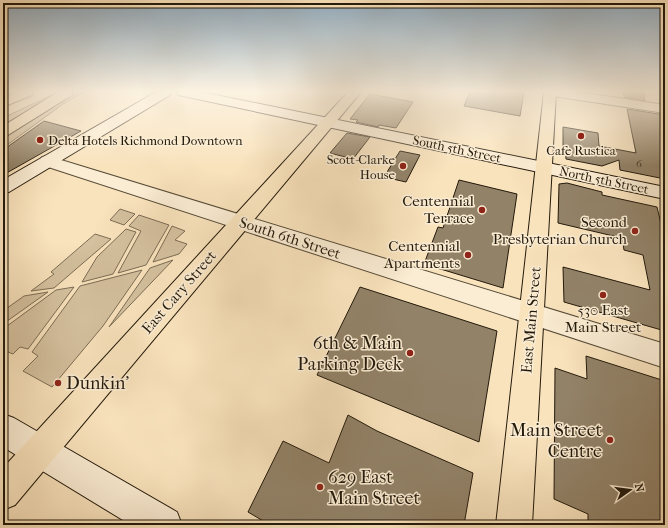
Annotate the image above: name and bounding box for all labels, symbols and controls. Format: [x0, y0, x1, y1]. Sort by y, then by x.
marker: Cafe Rustica [576, 131, 586, 141]
street label: South 5th Street [411, 132, 503, 166]
place label: Delta Hotels Richmond Downtown [48, 133, 243, 148]
marker: Delta Hotels Richmond Downtown [35, 135, 45, 145]
place label: Cafe Rustica [546, 143, 617, 158]
place label: Scott-Clarke House [327, 152, 396, 182]
house number: 6 [636, 157, 642, 170]
marker: Scott-Clarke House [398, 161, 408, 171]
street label: North 5th Street [558, 163, 650, 197]
place label: Centennial Terrace [402, 192, 475, 227]
marker: Centennial Terrace [477, 205, 487, 215]
street label: South 6th Street [237, 213, 343, 263]
place label: Second Presbyterian Church [493, 213, 628, 248]
marker: Second Presbyterian Church [630, 226, 640, 236]
place label: Centennial Apartments [383, 237, 460, 272]
street label: East Cary Street [138, 246, 220, 337]
marker: Centennial Apartments [463, 250, 473, 260]
street label: East Main Street [517, 265, 545, 374]
marker: 530 East Main Street [598, 290, 608, 300]
place label: 530 East Main Street [565, 301, 642, 336]
place label: 6th & Main Parking Deck [297, 333, 403, 375]
marker: 6th & Main Parking Deck [405, 348, 415, 358]
place label: Dunkin' [66, 373, 129, 394]
marker: Dunkin' [53, 378, 63, 388]
place label: Main Street Centre [510, 420, 603, 462]
marker: Main Street Centre [605, 435, 615, 445]
place label: 629 East Main Street [328, 467, 421, 509]
north arrow [610, 470, 650, 510]
marker: 629 East Main Street [315, 482, 325, 492]
text: N [632, 482, 647, 494]

